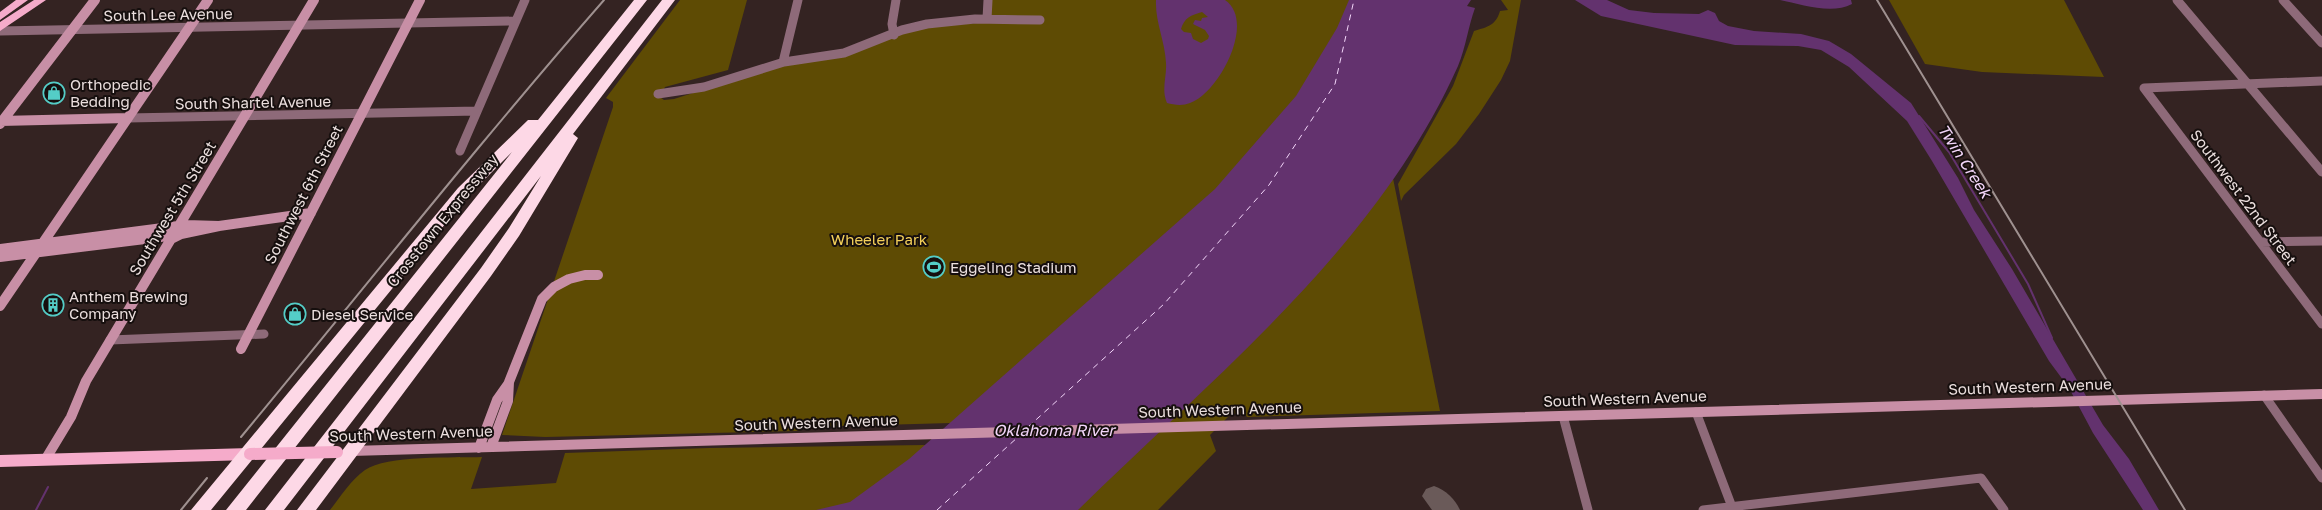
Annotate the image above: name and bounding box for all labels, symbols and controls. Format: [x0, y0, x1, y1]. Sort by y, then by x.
street label: South Lee Avenue [103, 4, 233, 24]
place label: Orthopedic Bedding [70, 75, 151, 110]
shop icon: Orthopedic Bedding [42, 81, 66, 105]
street label: South Shartel Avenue [175, 92, 332, 112]
water label: Twin Creek [1934, 120, 1997, 203]
street label: Southwest 6th Street [260, 121, 346, 267]
street label: Southwest 22nd Street [2187, 126, 2301, 268]
street label: Southwest 5th Street [125, 138, 219, 278]
street label: Crosstown Expressway [383, 149, 502, 290]
park label: Wheeler Park [831, 230, 928, 248]
sports icon: Eggeling Stadium [922, 255, 946, 279]
place label: Eggeling Stadium [950, 258, 1077, 276]
place label: Anthem Brewing Company [69, 287, 188, 322]
building icon: Anthem Brewing Company [41, 293, 65, 317]
shop icon: Diesel Service [283, 302, 307, 326]
place label: Diesel Service [311, 305, 414, 323]
street label: South Western Avenue [1948, 374, 2112, 398]
street label: South Western Avenue [1543, 386, 1707, 410]
street label: South Western Avenue [1138, 397, 1302, 421]
street label: South Western Avenue [734, 410, 898, 434]
water label: Oklahoma River [993, 420, 1117, 440]
street label: South Western Avenue [329, 421, 493, 445]

